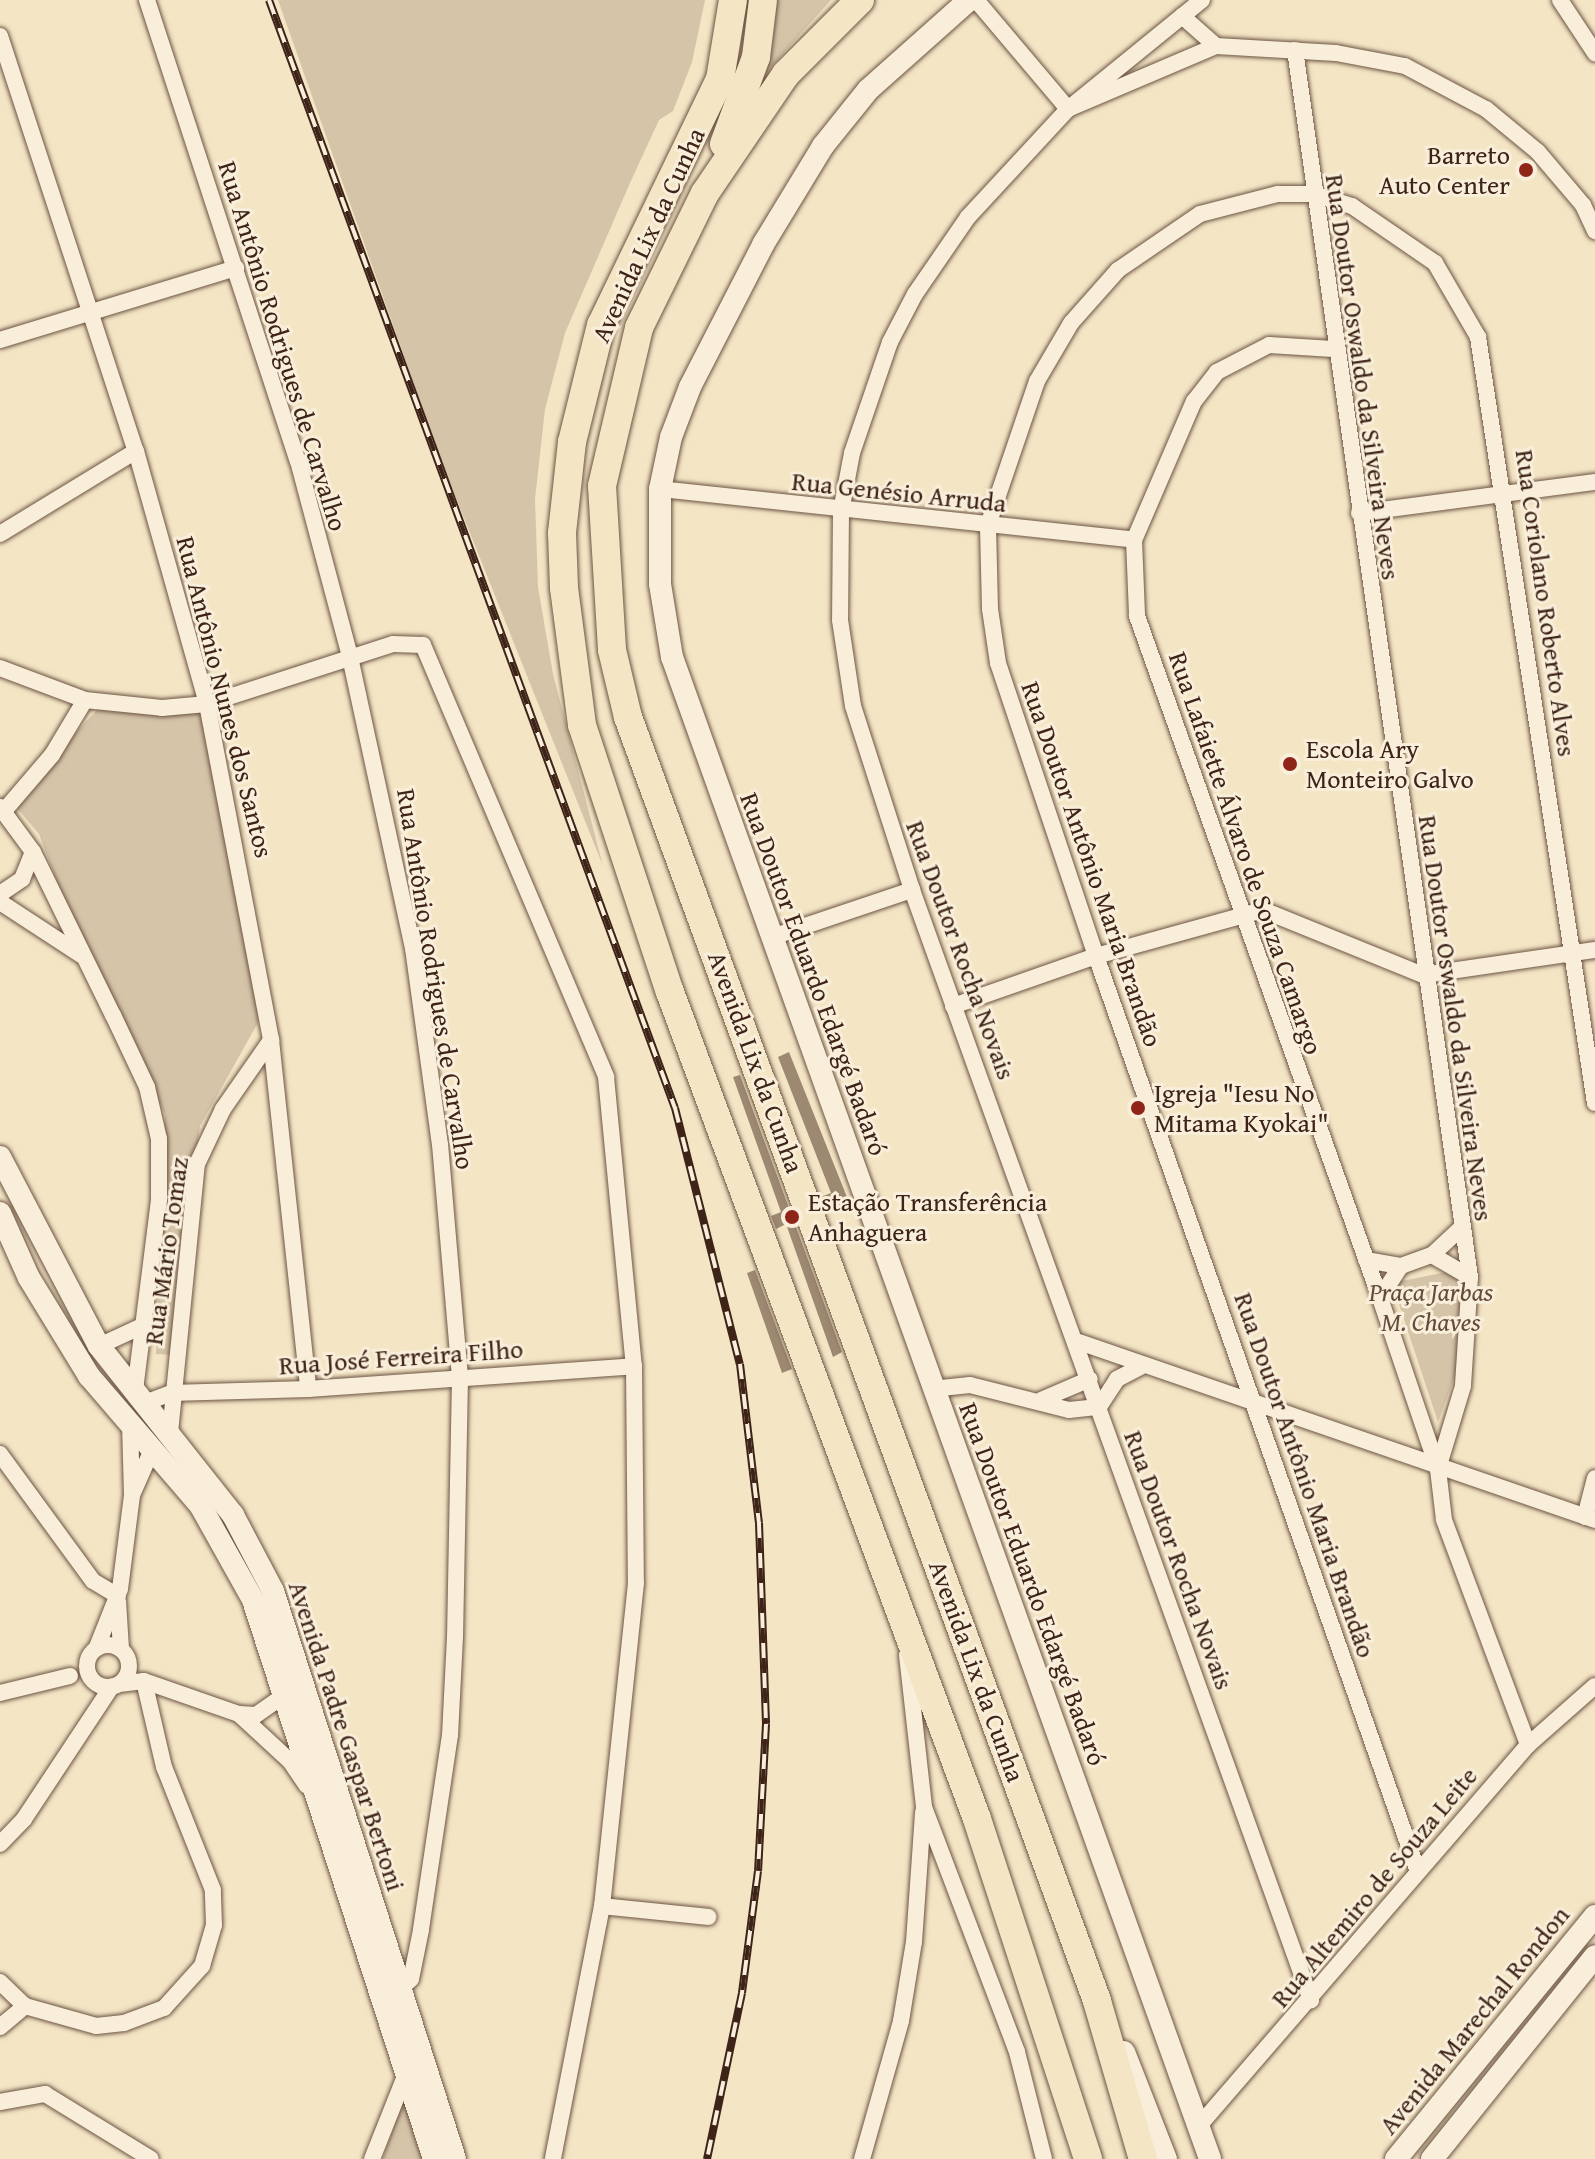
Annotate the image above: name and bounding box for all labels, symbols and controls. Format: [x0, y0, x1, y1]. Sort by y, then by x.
street label: Avenida Lix da Cunha [585, 123, 711, 347]
place label: Barreto Auto Center [1379, 139, 1510, 200]
street label: Rua Antônio Rodrigues de Carvalho [212, 157, 354, 535]
marker: Barreto Auto Center [1517, 161, 1535, 179]
street label: Rua Doutor Oswaldo da Silveira Neves [1319, 172, 1407, 582]
street label: Rua Coriolano Roberto Alves [1509, 448, 1583, 758]
street label: Rua Genésio Arruda [790, 465, 1008, 519]
street label: Rua Antônio Nunes dos Santos [170, 533, 280, 861]
street label: Rua Lafaiette Álvaro de Souza Camargo [1162, 648, 1330, 1058]
street label: Rua Doutor Antônio Maria Brandão [1015, 677, 1169, 1051]
place label: Escola Ary Monteiro Galvo [1306, 733, 1474, 794]
marker: Escola Ary Monteiro Galvo [1281, 755, 1299, 773]
street label: Rua Antônio Rodrigues de Carvalho [390, 786, 482, 1172]
street label: Rua Doutor Eduardo Edargé Badaró [734, 788, 894, 1160]
street label: Rua Doutor Oswaldo da Silveira Neves [1412, 813, 1500, 1223]
street label: Rua Doutor Rocha Novais [900, 816, 1022, 1084]
street label: Avenida Lix da Cunha [701, 947, 811, 1177]
place label: Igreja "Iesu No Mitama Kyokai" [1154, 1077, 1329, 1138]
marker: Igreja "Iesu No Mitama Kyokai" [1129, 1099, 1147, 1117]
street label: Rua Mário Tomaz [137, 1155, 195, 1347]
place label: Estação Transferência Anhaguera [808, 1186, 1047, 1248]
marker: Estação Transferência Anhaguera [783, 1208, 801, 1226]
park label: Praça Jarbas M. Chaves [1369, 1276, 1493, 1338]
street label: Rua Doutor Antônio Maria Brandão [1228, 1288, 1382, 1662]
street label: Rua José Ferreira Filho [278, 1333, 524, 1381]
street label: Rua Doutor Eduardo Edargé Badaró [953, 1398, 1113, 1770]
street label: Rua Doutor Rocha Novais [1118, 1426, 1240, 1694]
street label: Avenida Lix da Cunha [922, 1556, 1032, 1786]
street label: Avenida Padre Gaspar Bertoni [282, 1577, 412, 1895]
street label: Rua Altemiro de Souza Leite [1264, 1760, 1484, 2014]
street label: Avenida Marechal Rondon [1372, 1900, 1576, 2140]

